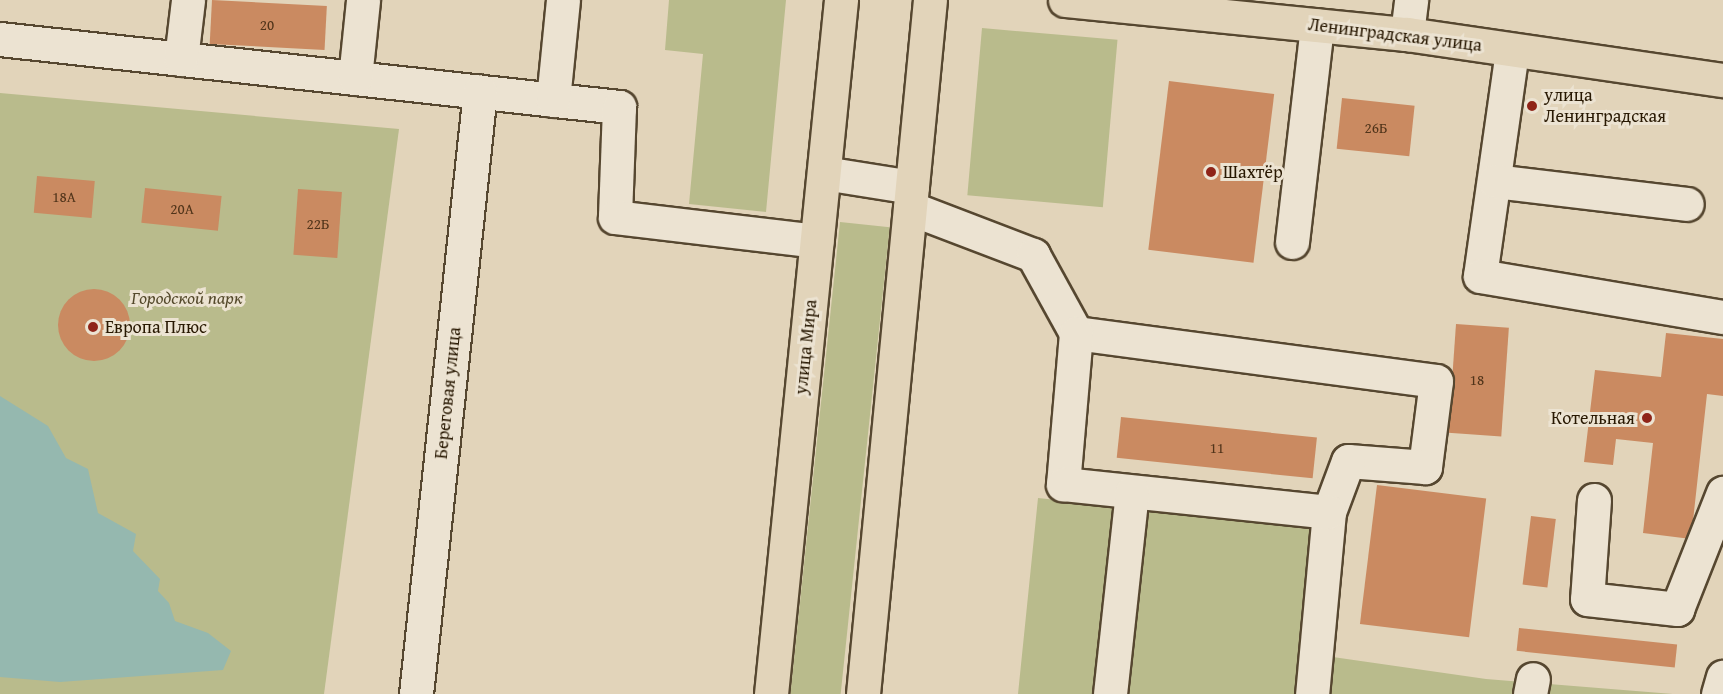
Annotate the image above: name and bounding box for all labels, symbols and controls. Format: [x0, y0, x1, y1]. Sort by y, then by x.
street label: Ленинградская улица [1307, 14, 1483, 56]
house number: 20 [260, 16, 274, 34]
place label: улица Ленинградская [1544, 85, 1666, 128]
marker: улица Ленинградская [1525, 99, 1539, 113]
house number: 26Б [1365, 119, 1387, 137]
place label: Шахтёр [1223, 161, 1283, 183]
marker: Шахтёр [1204, 165, 1218, 179]
house number: 18А [52, 188, 76, 206]
house number: 20А [170, 200, 194, 218]
house number: 22Б [307, 215, 329, 233]
park label: Городской парк [131, 287, 243, 309]
street label: улица Мира [790, 298, 822, 396]
place label: Европа Плюс [105, 316, 207, 338]
marker: Европа Плюс [86, 320, 100, 334]
street label: Береговая улица [430, 326, 466, 460]
house number: 18 [1470, 371, 1484, 389]
place label: Котельная [1551, 407, 1635, 429]
marker: Котельная [1640, 411, 1654, 425]
house number: 11 [1210, 439, 1224, 457]

